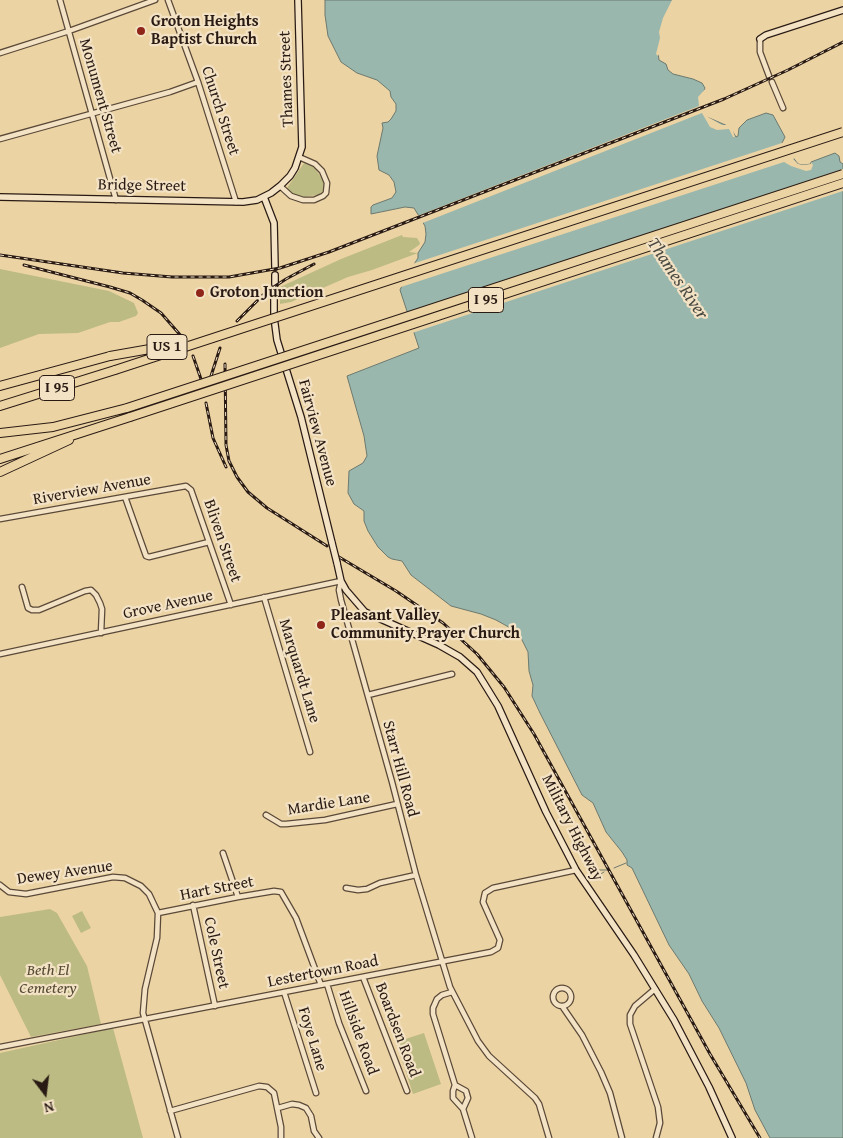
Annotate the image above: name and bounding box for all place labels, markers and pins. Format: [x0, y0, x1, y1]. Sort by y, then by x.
place label: Groton Heights Baptist Church [151, 12, 259, 50]
marker: Groton Heights Baptist Church [135, 25, 147, 37]
place label: Groton Junction [210, 283, 323, 303]
marker: Groton Junction [194, 287, 206, 299]
place label: Pleasant Valley Community Prayer Church [331, 606, 520, 644]
marker: Pleasant Valley Community Prayer Church [315, 619, 327, 631]

